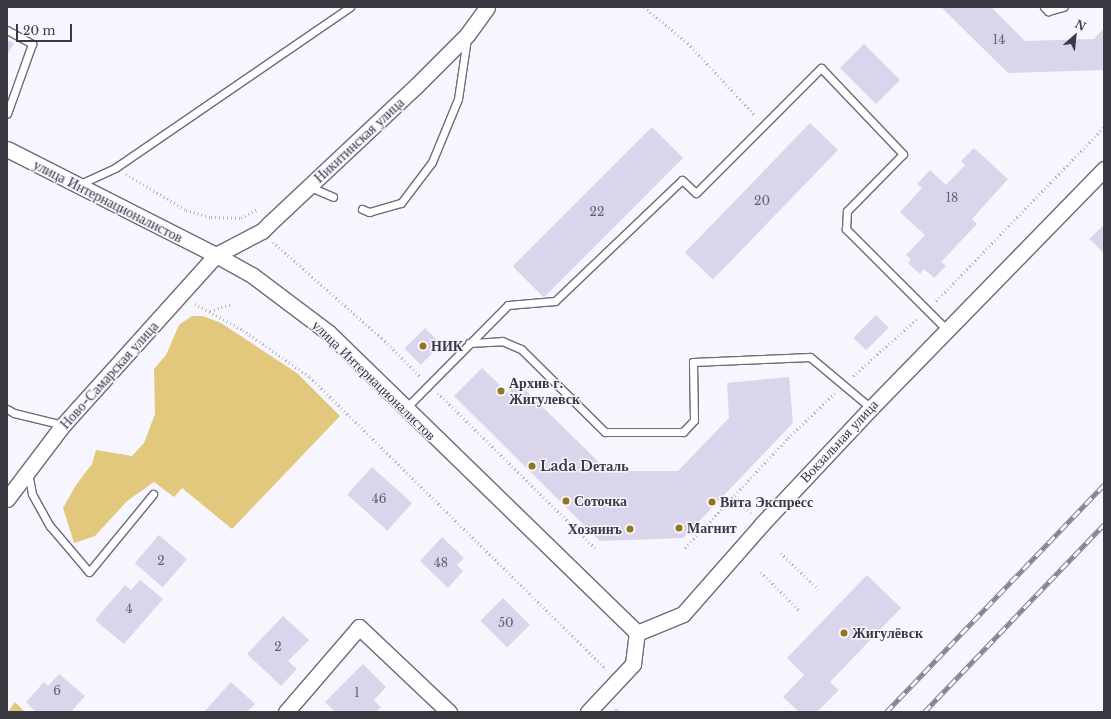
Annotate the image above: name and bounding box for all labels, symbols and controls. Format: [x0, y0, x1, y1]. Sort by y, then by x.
scale bar [18, 16, 74, 42]
north arrow [1055, 16, 1095, 56]
text: N [1073, 17, 1088, 34]
text: 20 m [23, 23, 55, 38]
house number: 14 [993, 33, 1005, 47]
street label: Никитинская улица [310, 94, 408, 186]
street label: улица Интернационалистов [31, 156, 185, 246]
house number: 18 [946, 191, 958, 205]
house number: 20 [754, 194, 770, 208]
house number: 22 [590, 205, 604, 219]
street label: улица Интернационалистов [309, 317, 439, 443]
street label: Ново-Самарская улица [56, 318, 162, 432]
place label: НИК [431, 338, 463, 354]
marker: НИК [418, 341, 428, 351]
place label: Архив г. Жигулевск [509, 375, 580, 408]
marker: Архив г. Жигулевск [496, 386, 506, 396]
street label: Вокзальная улица [796, 396, 882, 486]
place label: Lada Dеталь [540, 458, 629, 474]
marker: Lada Dеталь [527, 461, 537, 471]
house number: 46 [372, 492, 386, 506]
place label: Соточка [574, 493, 627, 509]
place label: Вита Экспресс [720, 494, 813, 510]
marker: Соточка [561, 496, 571, 506]
marker: Вита Экспресс [707, 497, 717, 507]
place label: Магнит [687, 520, 737, 536]
place label: Хозяинъ [568, 521, 622, 537]
marker: Магнит [674, 523, 684, 533]
marker: Хозяинъ [625, 524, 635, 534]
house number: 2 [157, 554, 165, 568]
house number: 48 [434, 556, 448, 570]
house number: 4 [125, 602, 133, 616]
house number: 50 [498, 616, 514, 630]
place label: Жигулёвск [852, 625, 923, 641]
marker: Жигулёвск [839, 628, 849, 638]
house number: 2 [274, 640, 282, 654]
house number: 6 [53, 684, 61, 698]
house number: 1 [354, 686, 360, 700]

